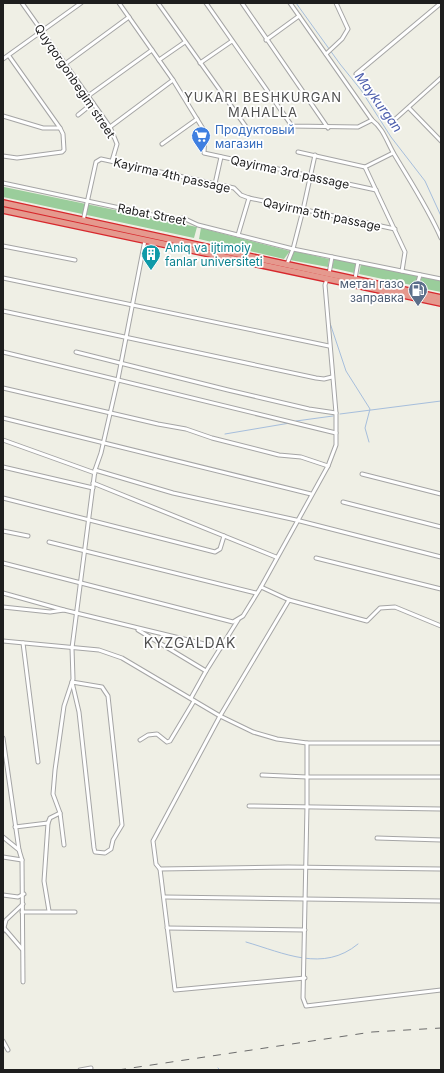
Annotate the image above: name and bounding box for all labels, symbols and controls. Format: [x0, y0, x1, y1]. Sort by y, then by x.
street label: Quyqorgonbegim street [31, 21, 119, 141]
water label: Maykurgan [352, 69, 406, 135]
district label: YUKARI BESHKURGAN MAHALLA [184, 89, 342, 120]
place label: Продуктовый магазин [215, 122, 295, 151]
supermarket icon: Продуктовый магазин [190, 125, 212, 153]
street label: Qayirma 3rd passage [229, 152, 351, 192]
street label: Kayirma 4th passage [112, 154, 232, 196]
street label: Qayirma 5th passage [262, 194, 382, 234]
street label: Rabat Street [116, 200, 188, 228]
place label: Aniq va ijtimoiy fanlar universiteti [165, 240, 263, 269]
building icon: Aniq va ijtimoiy fanlar universiteti [140, 243, 162, 271]
place label: метан газо заправка [340, 276, 404, 305]
fuel station icon: метан газо заправка [407, 279, 429, 307]
district label: KYZGALDAK [144, 634, 236, 651]

